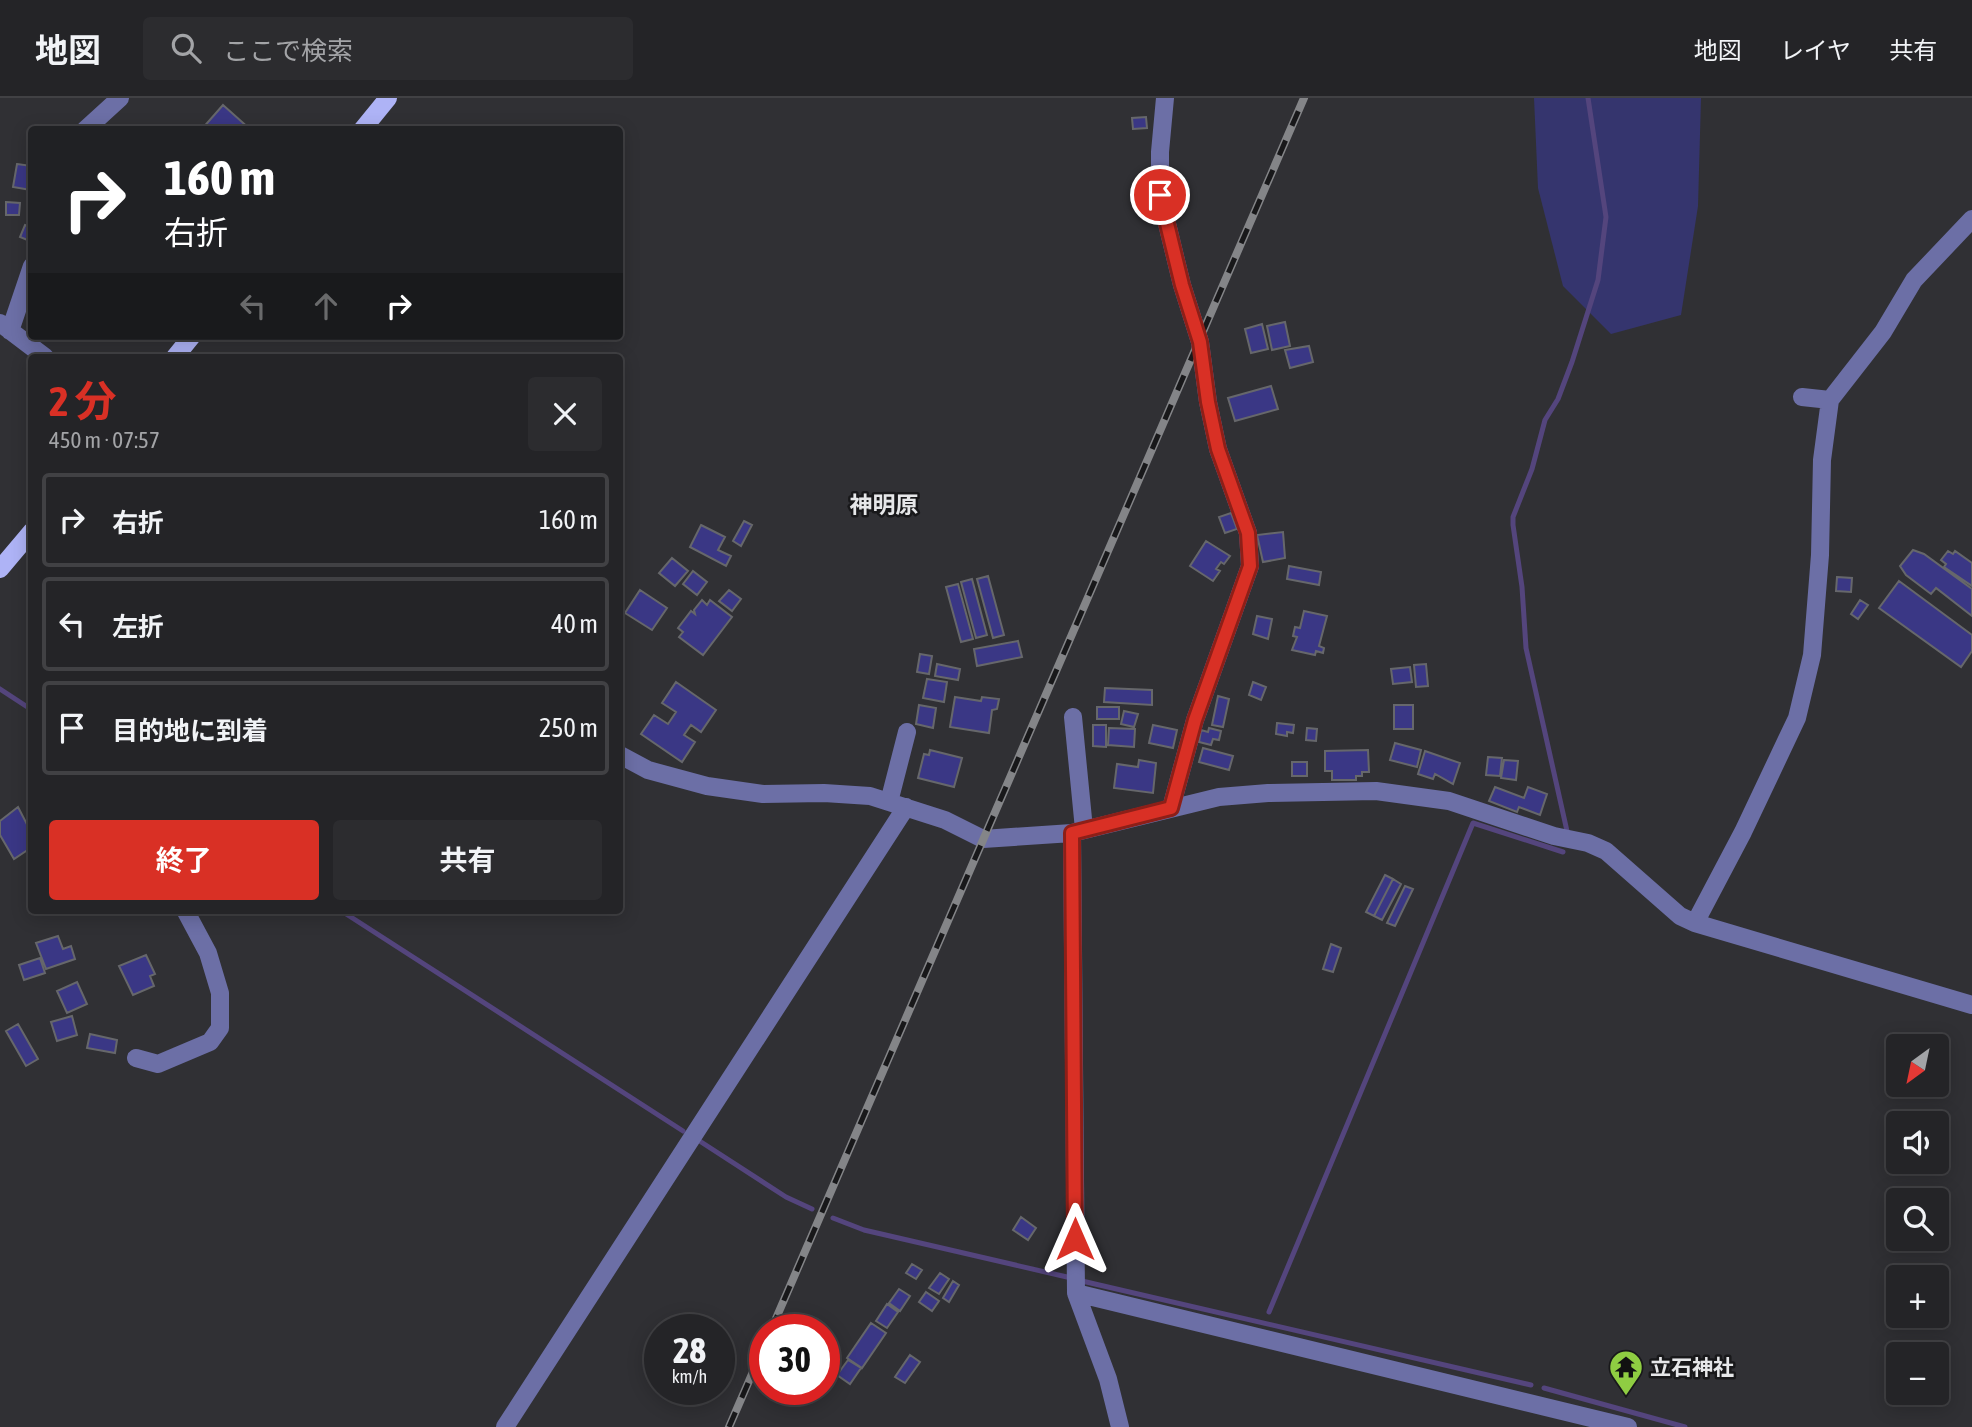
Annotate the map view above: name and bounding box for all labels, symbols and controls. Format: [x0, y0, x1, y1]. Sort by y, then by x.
search box [143, 17, 633, 80]
icon: search [167, 29, 205, 67]
text: 地図 [35, 31, 101, 69]
text: ここで検索 [223, 36, 353, 66]
text: 地図 [1694, 37, 1742, 64]
text: レイヤ [1780, 37, 1851, 64]
text: 共有 [1889, 37, 1937, 64]
text: 160 m [164, 149, 275, 205]
icon: right [49, 154, 140, 245]
pin [1130, 165, 1190, 225]
icon: arrive [1141, 176, 1179, 214]
text: 右折 [164, 214, 228, 251]
icon: left [234, 287, 272, 325]
icon: ahead [307, 287, 345, 325]
icon: right [380, 287, 418, 325]
text: 2 分 [49, 377, 117, 425]
button: close [528, 377, 602, 451]
text: 450 m · 07:57 [49, 427, 160, 453]
district label: 神明原 [850, 492, 919, 518]
icon: right [53, 501, 91, 539]
text: 160 m [539, 505, 598, 535]
text: 右折 [112, 508, 164, 538]
icon: left [53, 605, 91, 643]
text: 40 m [551, 609, 598, 639]
text: 左折 [112, 612, 164, 642]
icon: arrive [53, 709, 91, 747]
text: 250 m [539, 713, 598, 743]
text: 目的地に到着 [112, 716, 268, 746]
button: 終了 [49, 820, 319, 900]
button: 共有 [333, 820, 602, 900]
north arrow [1886, 1034, 1950, 1097]
map controls [1886, 1034, 1949, 1405]
button: sound [1886, 1111, 1949, 1174]
button: search [1886, 1188, 1949, 1251]
position arrow [1038, 1202, 1112, 1276]
button: + [1886, 1265, 1949, 1328]
speed limit sign: 30 [749, 1314, 840, 1405]
text: 28 [673, 1330, 706, 1370]
button: − [1886, 1342, 1949, 1405]
temple icon: 立石神社 [1607, 1348, 1645, 1397]
place label: 立石神社 [1650, 1355, 1734, 1379]
text: km/h [672, 1366, 707, 1387]

